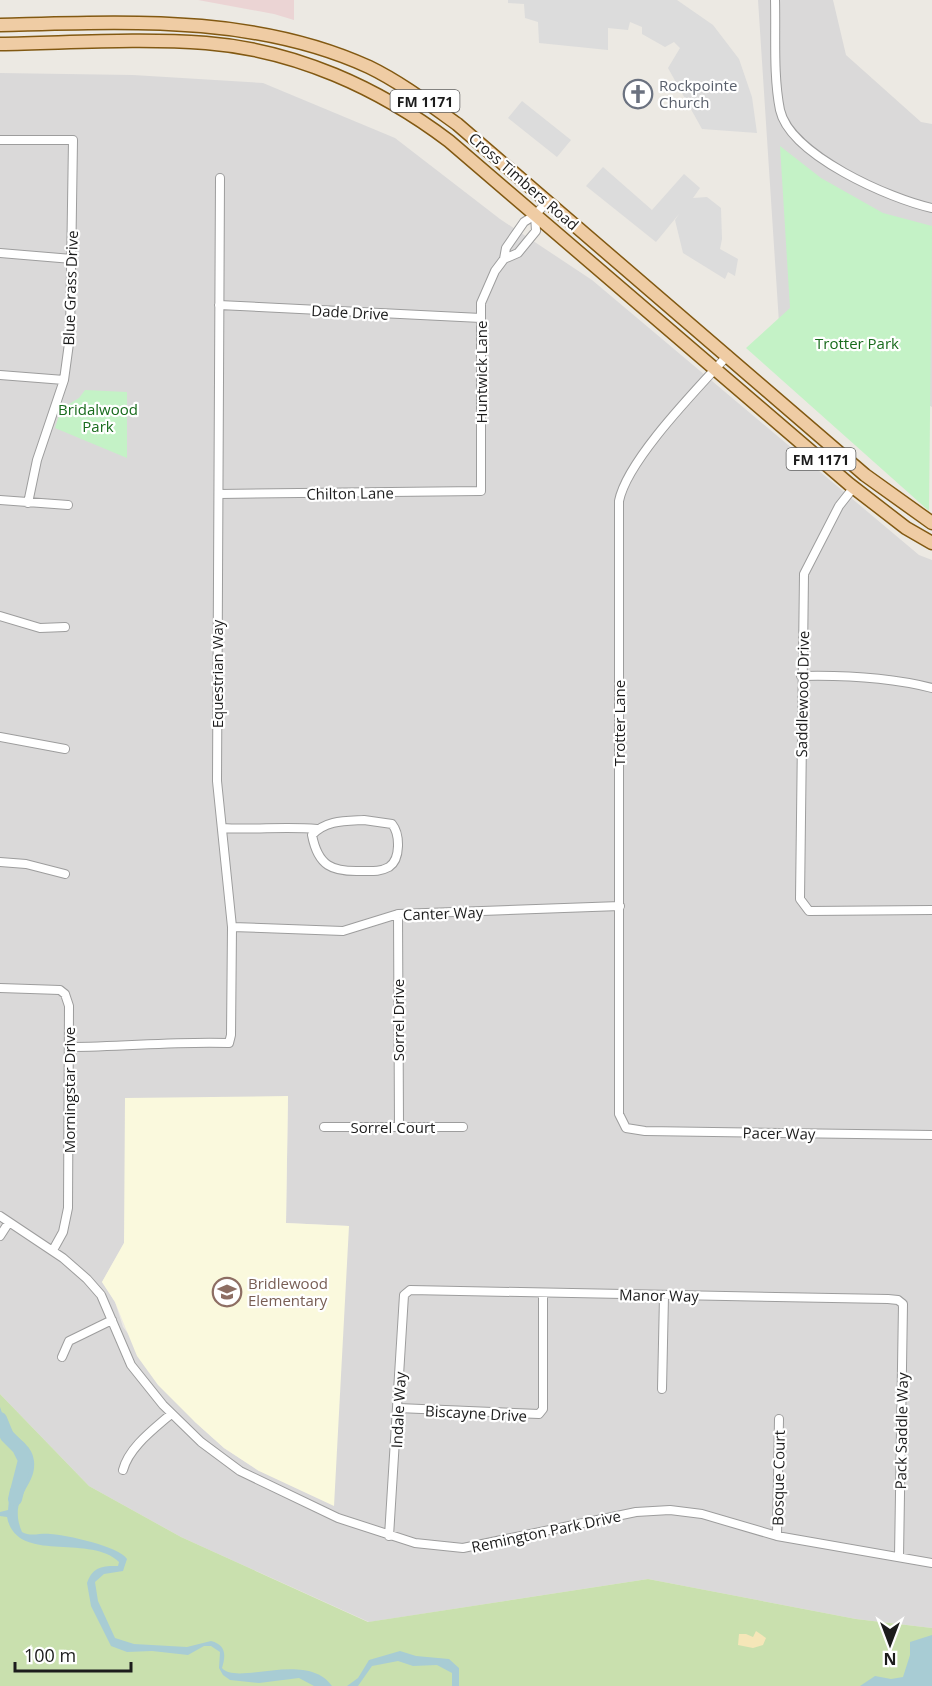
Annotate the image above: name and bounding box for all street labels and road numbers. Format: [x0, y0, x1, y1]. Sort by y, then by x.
road number: FM 1171 [390, 90, 460, 112]
street label: Cross Timbers Road [465, 128, 583, 234]
street label: Blue Grass Drive [58, 230, 82, 346]
street label: Dade Drive [311, 300, 389, 324]
street label: Huntwick Lane [471, 321, 491, 423]
road number: FM 1171 [786, 448, 856, 470]
street label: Chilton Lane [306, 482, 394, 504]
street label: Equestrian Way [207, 619, 227, 728]
street label: Saddlewood Drive [791, 631, 813, 757]
street label: Trotter Lane [609, 680, 629, 766]
street label: Canter Way [402, 902, 484, 924]
street label: Sorrel Drive [388, 979, 408, 1061]
street label: Morningstar Drive [59, 1027, 79, 1153]
street label: Sorrel Court [351, 1117, 435, 1137]
street label: Pacer Way [742, 1122, 816, 1144]
street label: Manor Way [619, 1284, 700, 1306]
street label: Indale Way [386, 1371, 410, 1449]
street label: Pack Saddle Way [890, 1372, 912, 1490]
street label: Biscayne Drive [425, 1400, 527, 1426]
street label: Bosque Court [767, 1430, 789, 1526]
street label: Remington Park Drive [470, 1505, 622, 1557]

